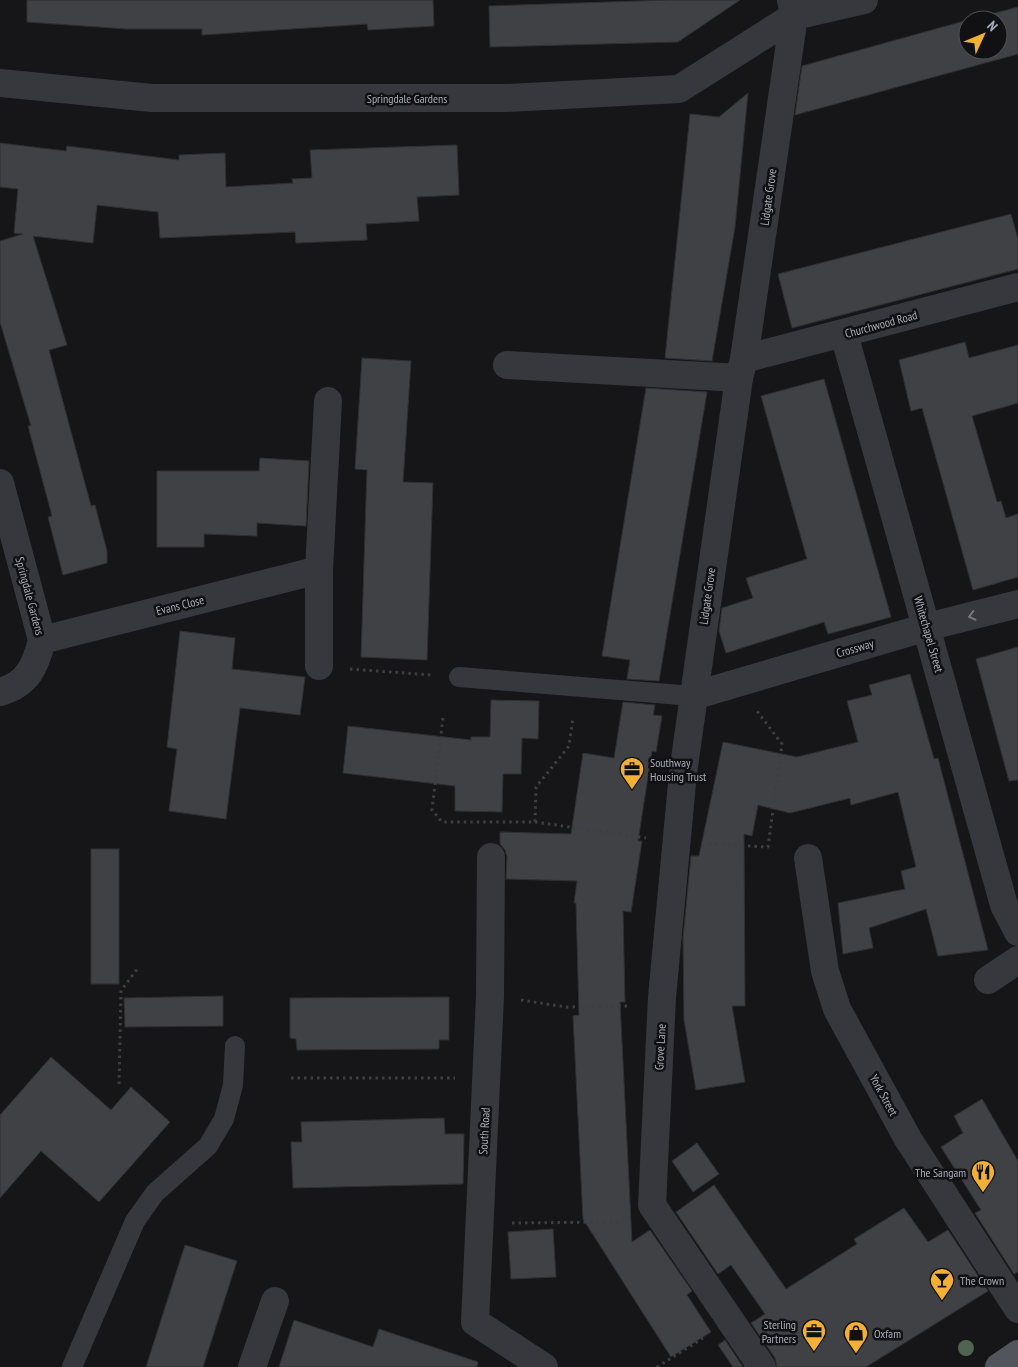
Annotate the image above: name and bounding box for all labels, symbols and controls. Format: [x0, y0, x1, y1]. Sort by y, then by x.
north arrow [958, 10, 1008, 60]
text: N [983, 17, 1001, 35]
street label: Springdale Gardens [367, 91, 447, 106]
street label: Lidgate Grove [757, 168, 779, 226]
street label: Churchwood Road [843, 307, 919, 341]
street label: Springdale Gardens [12, 555, 48, 637]
street label: Lidgate Grove [696, 567, 718, 625]
street label: Evans Close [154, 592, 206, 618]
street label: Whitechapel Street [911, 594, 947, 675]
one-way arrow [969, 610, 977, 620]
street label: Crossway [835, 635, 876, 660]
place label: Southway Housing Trust [650, 755, 707, 784]
office icon: Southway Housing Trust [619, 756, 645, 790]
street label: Grove Lane [651, 1023, 669, 1070]
street label: York Street [867, 1072, 902, 1119]
street label: South Road [475, 1107, 493, 1155]
restaurant icon: The Sangam [970, 1159, 996, 1193]
place label: The Sangam [915, 1165, 966, 1180]
bar icon: The Crown [929, 1267, 955, 1301]
place label: The Crown [960, 1273, 1004, 1288]
place label: Sterling Partners [762, 1317, 796, 1346]
office icon: Sterling Partners [801, 1318, 827, 1352]
shop icon: Oxfam [843, 1320, 869, 1354]
place label: Oxfam [874, 1326, 901, 1341]

